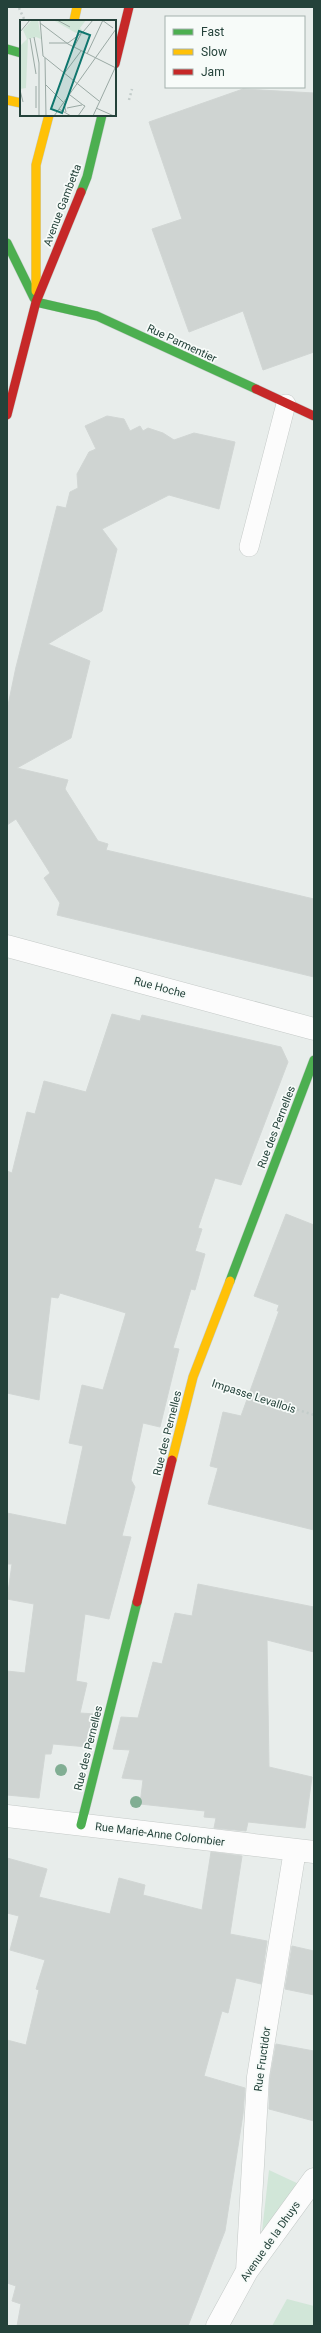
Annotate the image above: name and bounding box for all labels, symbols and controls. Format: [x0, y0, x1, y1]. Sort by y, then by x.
legend [165, 16, 305, 88]
inset map [20, 20, 116, 116]
text: Fast [201, 25, 224, 39]
text: Slow [201, 45, 227, 59]
text: Jam [201, 65, 225, 79]
street label: Avenue Gambetta [41, 162, 84, 248]
street label: Rue Parmentier [145, 322, 219, 365]
street label: Rue Hoche [133, 974, 187, 1001]
street label: Rue des Pernelles [255, 1084, 298, 1170]
street label: Impasse Levallois [210, 1377, 298, 1416]
street label: Rue des Pernelles [151, 1389, 184, 1477]
street label: Rue des Pernelles [72, 1704, 105, 1792]
street label: Rue Marie-Anne Colombier [94, 1820, 226, 1849]
street label: Rue Fructidor [252, 2026, 274, 2092]
street label: Avenue de la Dhuys [238, 2198, 303, 2284]

